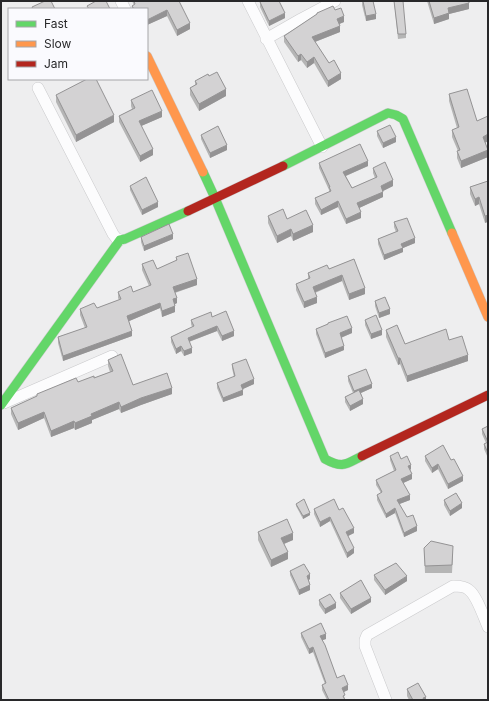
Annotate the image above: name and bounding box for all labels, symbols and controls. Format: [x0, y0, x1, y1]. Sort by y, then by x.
legend [8, 8, 148, 80]
text: Fast [44, 16, 68, 31]
text: Slow [44, 36, 72, 51]
text: Jam [44, 56, 68, 71]

